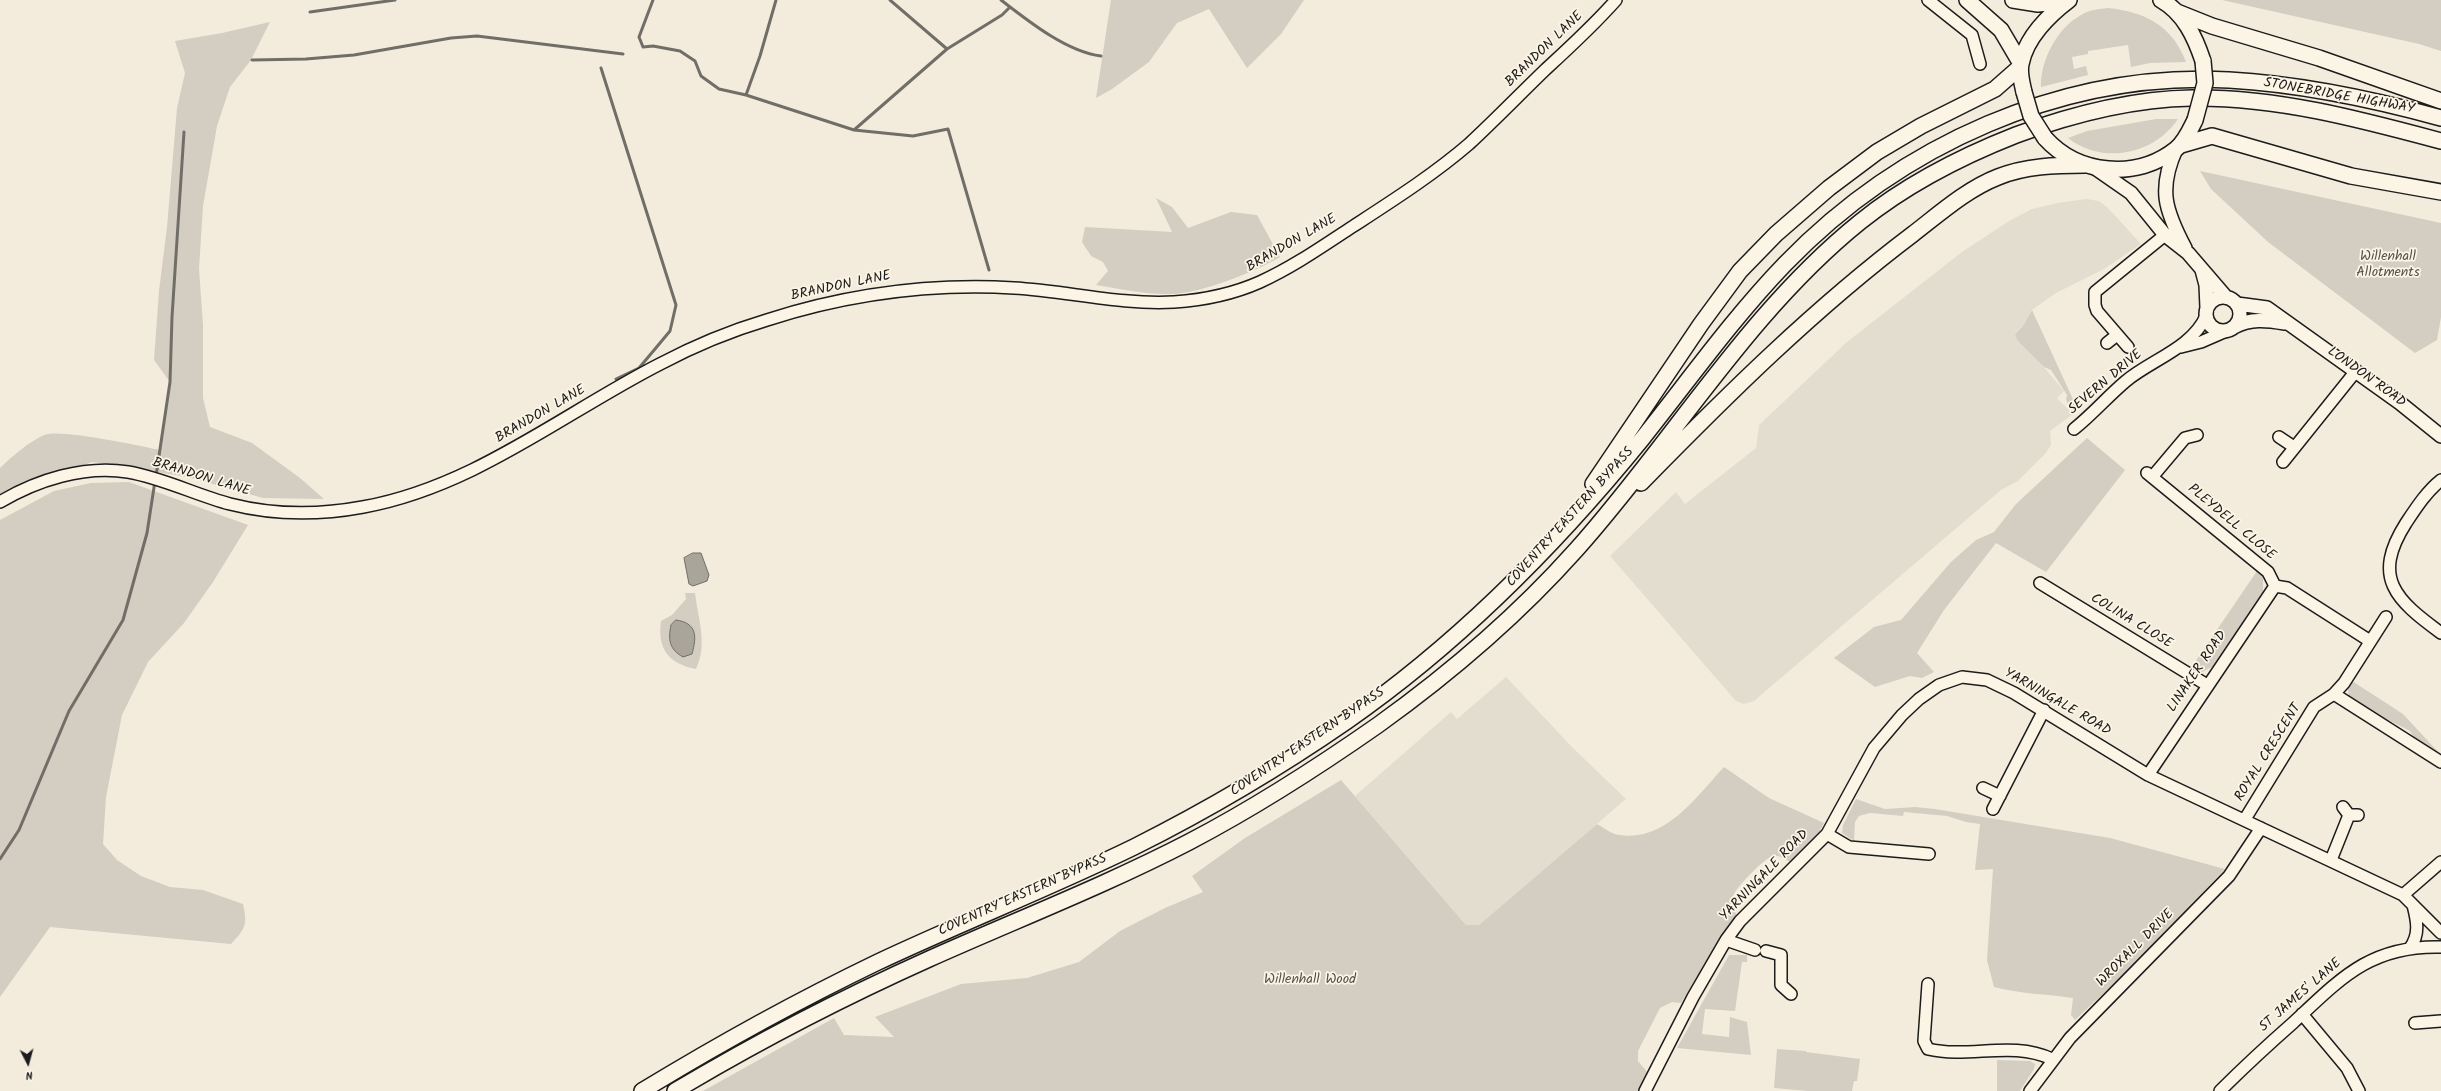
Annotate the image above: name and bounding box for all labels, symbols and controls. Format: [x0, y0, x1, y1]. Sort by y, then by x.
street label: BRANDON LANE [1503, 9, 1587, 91]
street label: STONEBRIDGE HIGHWAY [2262, 75, 2416, 119]
street label: BRANDON LANE [1244, 211, 1340, 277]
park label: Willenhall Allotments [2356, 250, 2420, 282]
street label: BRANDON LANE [790, 268, 892, 306]
street label: LONDON ROAD [2324, 344, 2408, 412]
street label: SEVERN DRIVE [2065, 347, 2147, 419]
street label: BRANDON LANE [493, 382, 589, 448]
street label: COVENTRY EASTERN BYPASS [1504, 445, 1638, 591]
street label: BRANDON LANE [150, 455, 252, 501]
street label: PLEYDELL CLOSE [2184, 481, 2278, 565]
street label: COLINA CLOSE [2087, 591, 2175, 653]
street label: LINAKER ROAD [2165, 628, 2231, 716]
street label: YARNINGALE ROAD [2000, 666, 2114, 740]
street label: COVENTRY EASTERN BYPASS [1228, 685, 1388, 801]
street label: ROYAL CRESCENT [2232, 701, 2306, 805]
street label: YARNINGALE ROAD [1717, 827, 1813, 925]
street label: COVENTRY EASTERN BYPASS [936, 851, 1110, 941]
street label: WROXALL DRIVE [2094, 907, 2178, 991]
street label: ST JAMES' LANE [2256, 956, 2346, 1036]
park label: Willenhall Wood [1264, 973, 1356, 989]
north arrow [8, 1043, 48, 1083]
text: N [25, 1066, 34, 1084]

